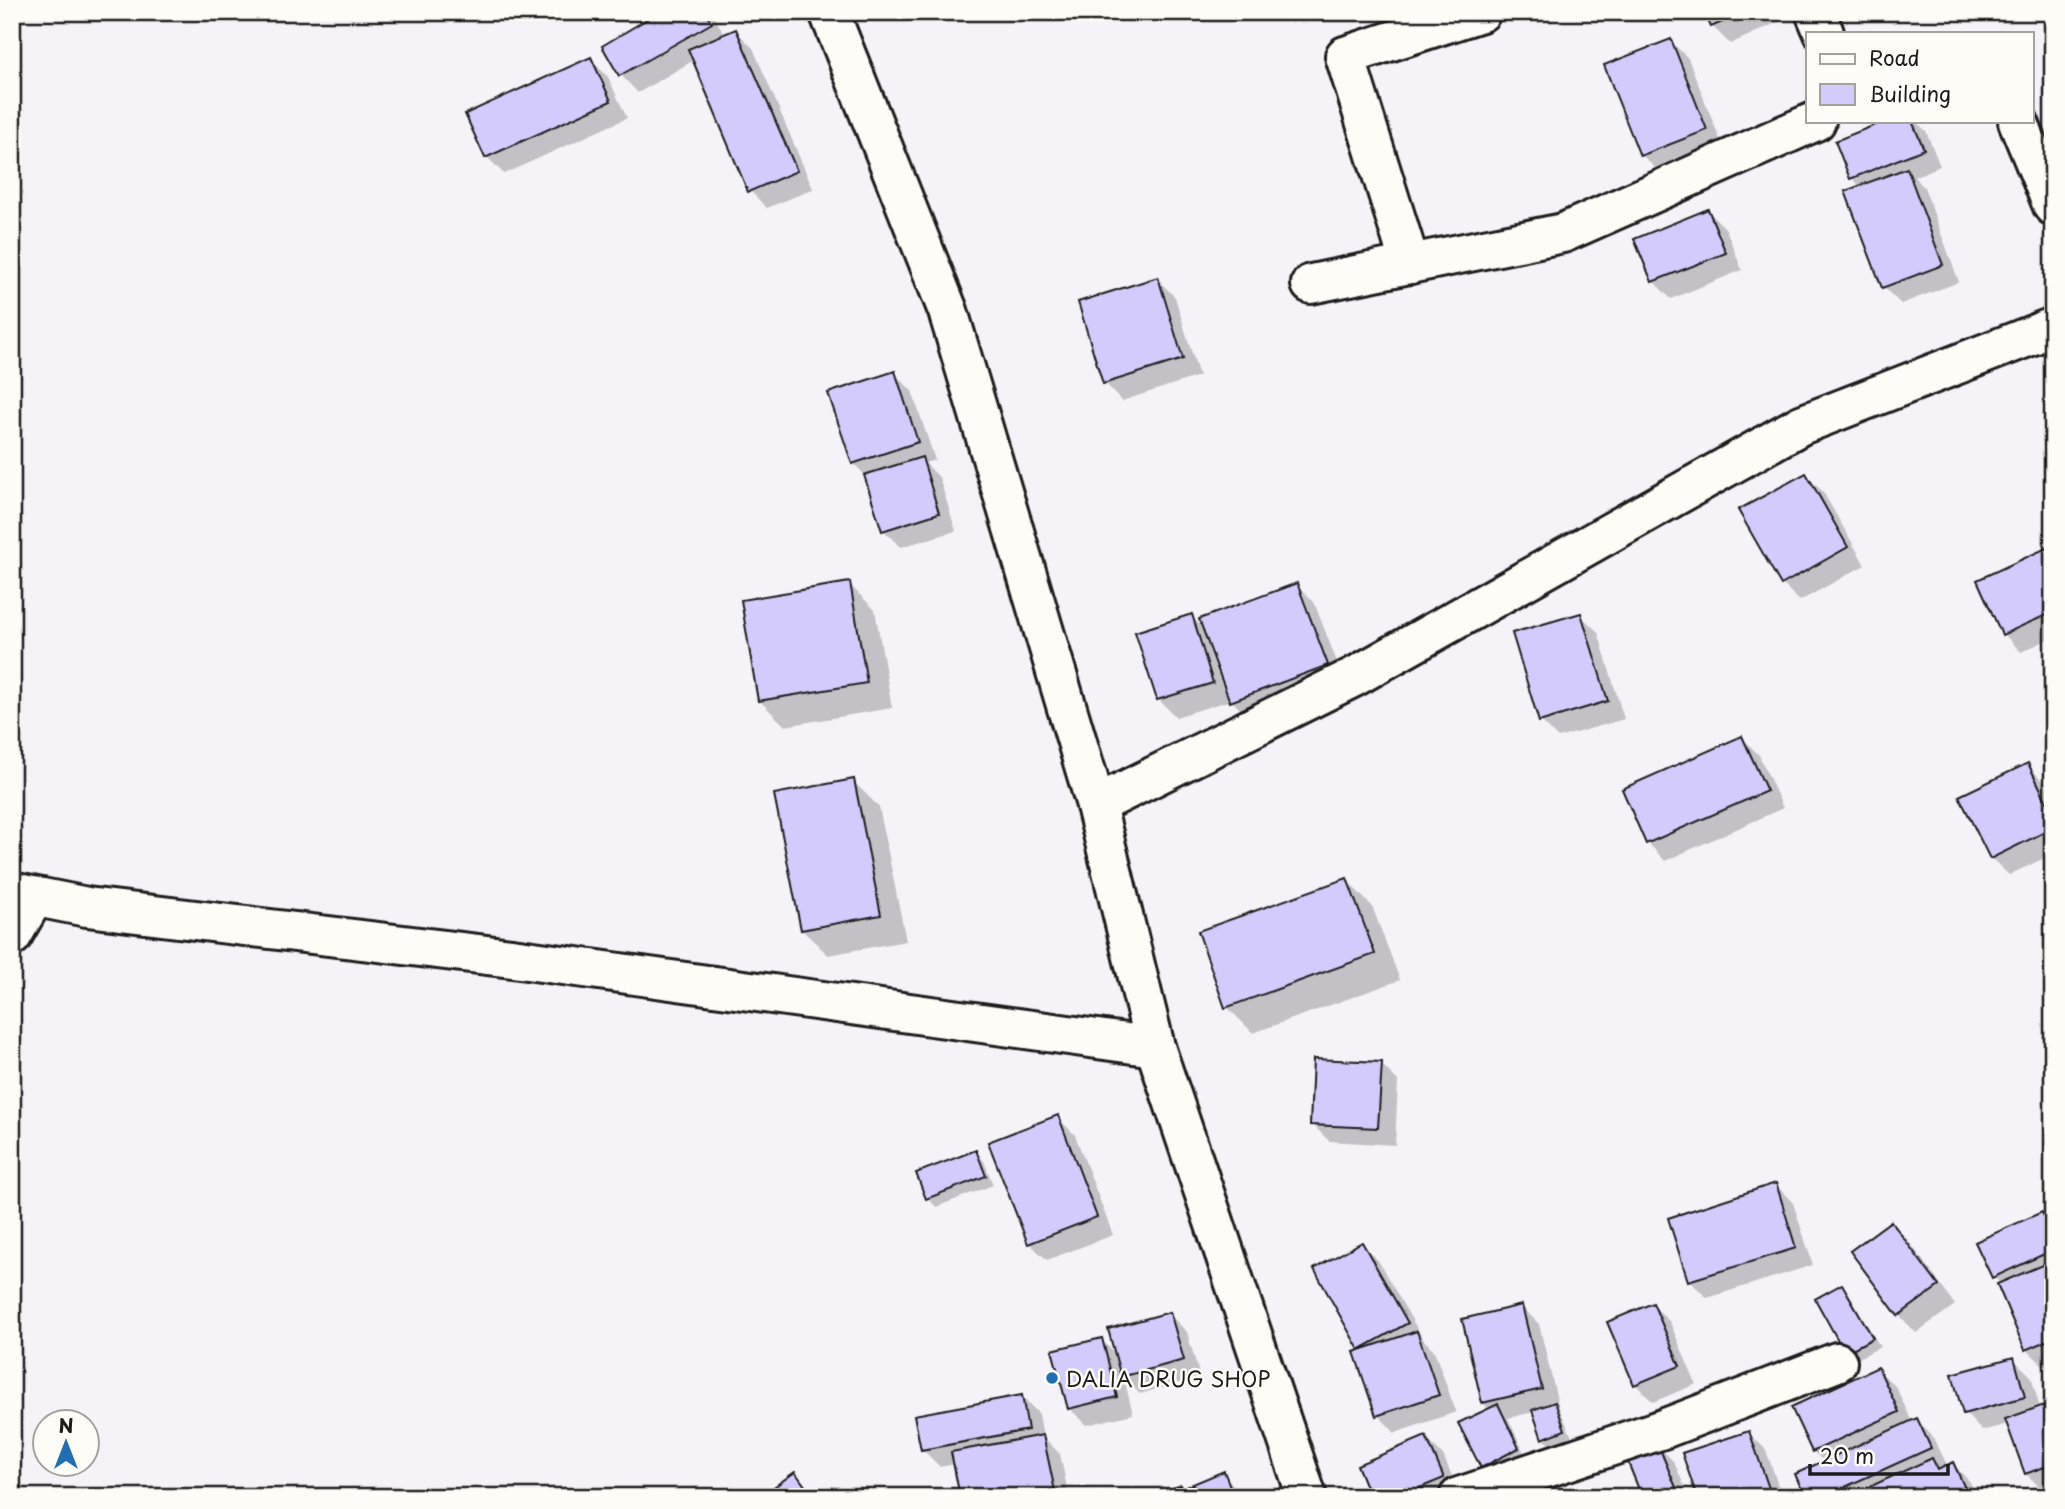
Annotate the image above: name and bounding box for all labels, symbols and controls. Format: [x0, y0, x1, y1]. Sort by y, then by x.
legend [1806, 32, 2034, 122]
text: Road [1869, 41, 1920, 73]
text: Building [1869, 77, 1951, 109]
place label: DALIA DRUG SHOP [1066, 1362, 1270, 1394]
marker: DALIA DRUG SHOP [1044, 1370, 1060, 1386]
north arrow [32, 1408, 102, 1478]
text: N [58, 1411, 74, 1439]
scale bar [1810, 1432, 1948, 1476]
text: 20 m [1820, 1439, 1874, 1471]

